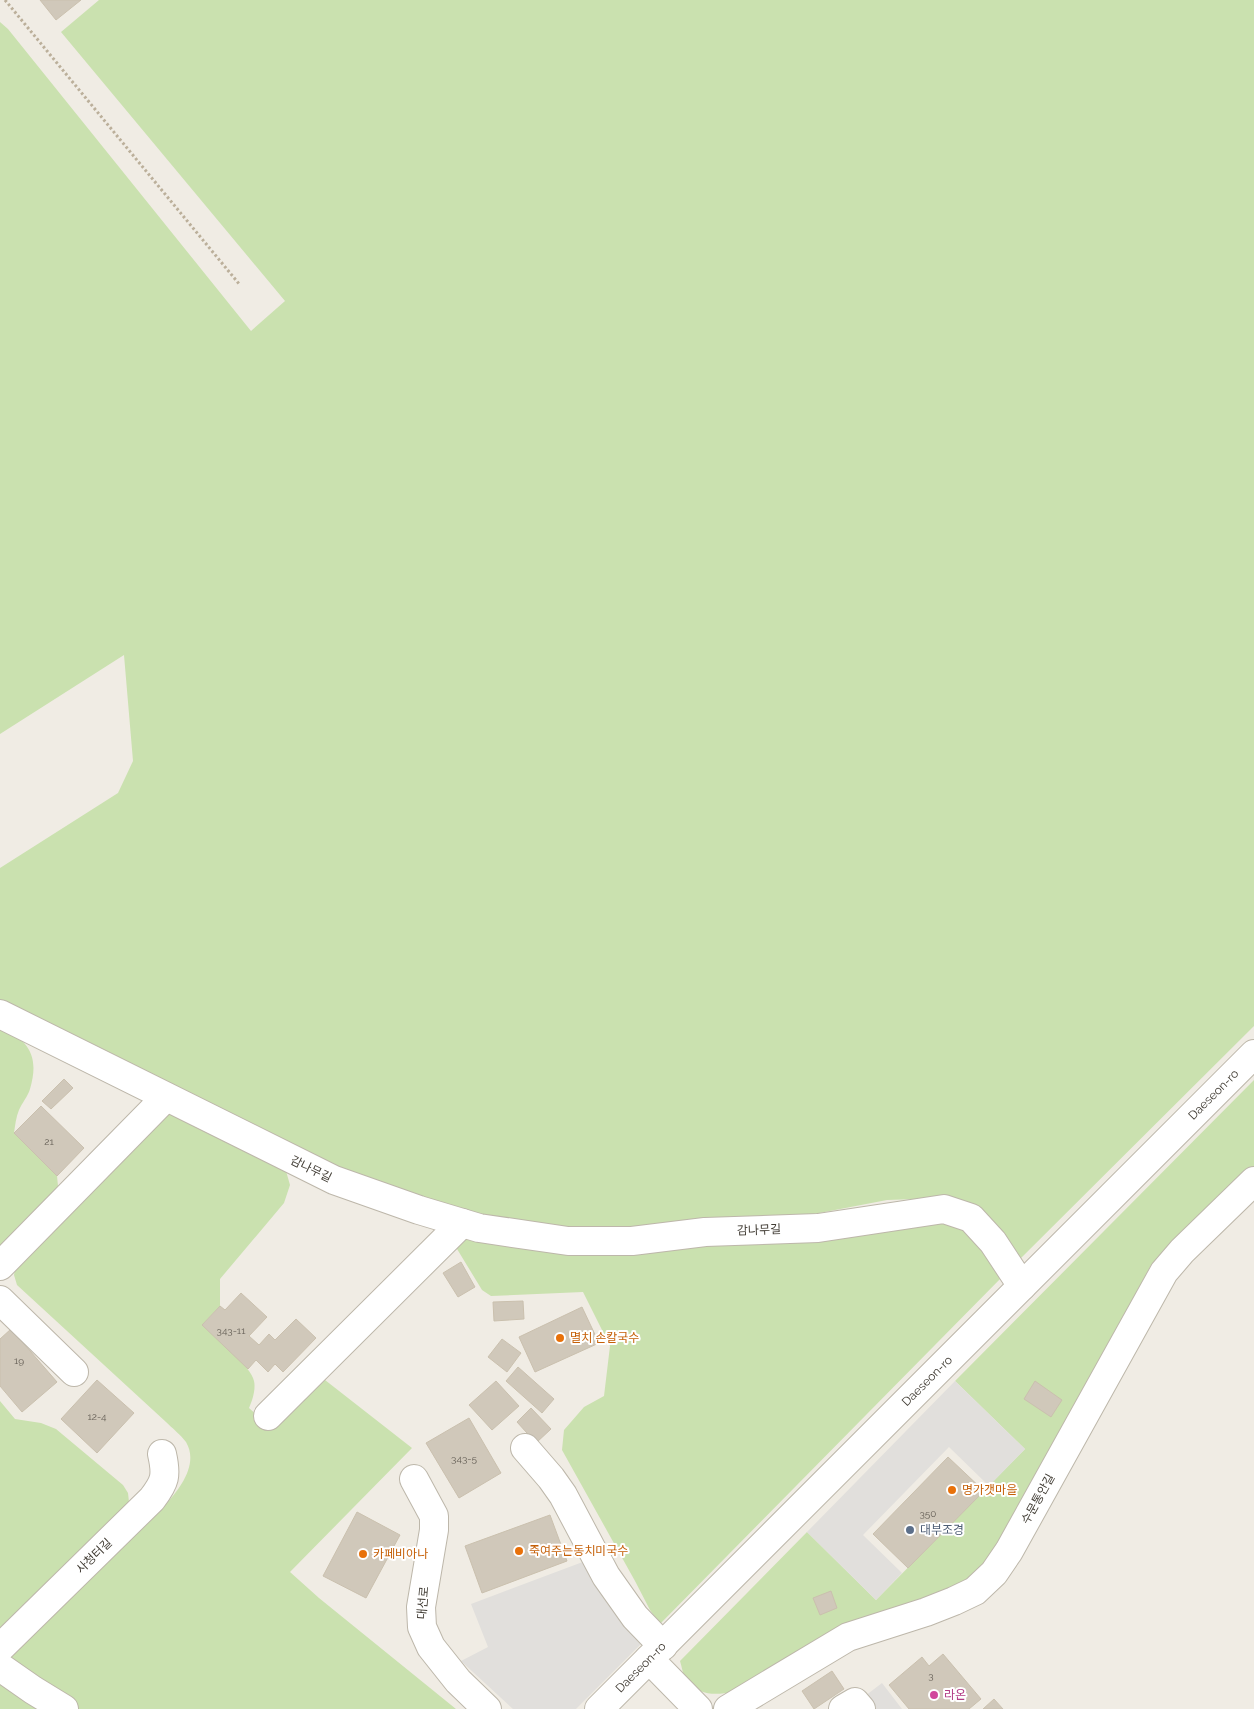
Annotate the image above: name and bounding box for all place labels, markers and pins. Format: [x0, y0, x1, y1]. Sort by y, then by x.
place label: 멸치 손칼국수 [570, 1331, 639, 1345]
marker: 멸치 손칼국수 [554, 1332, 566, 1344]
place label: 명가갯마을 [962, 1483, 1017, 1497]
marker: 명가갯마을 [946, 1484, 958, 1496]
place label: 대부조경 [920, 1523, 964, 1537]
marker: 대부조경 [904, 1524, 916, 1536]
place label: 죽여주는동치미국수 [529, 1544, 628, 1558]
marker: 죽여주는동치미국수 [513, 1545, 525, 1557]
place label: 카페비아나 [373, 1547, 428, 1561]
marker: 카페비아나 [357, 1548, 369, 1560]
place label: 라온 [944, 1688, 966, 1702]
marker: 라온 [928, 1689, 940, 1701]

